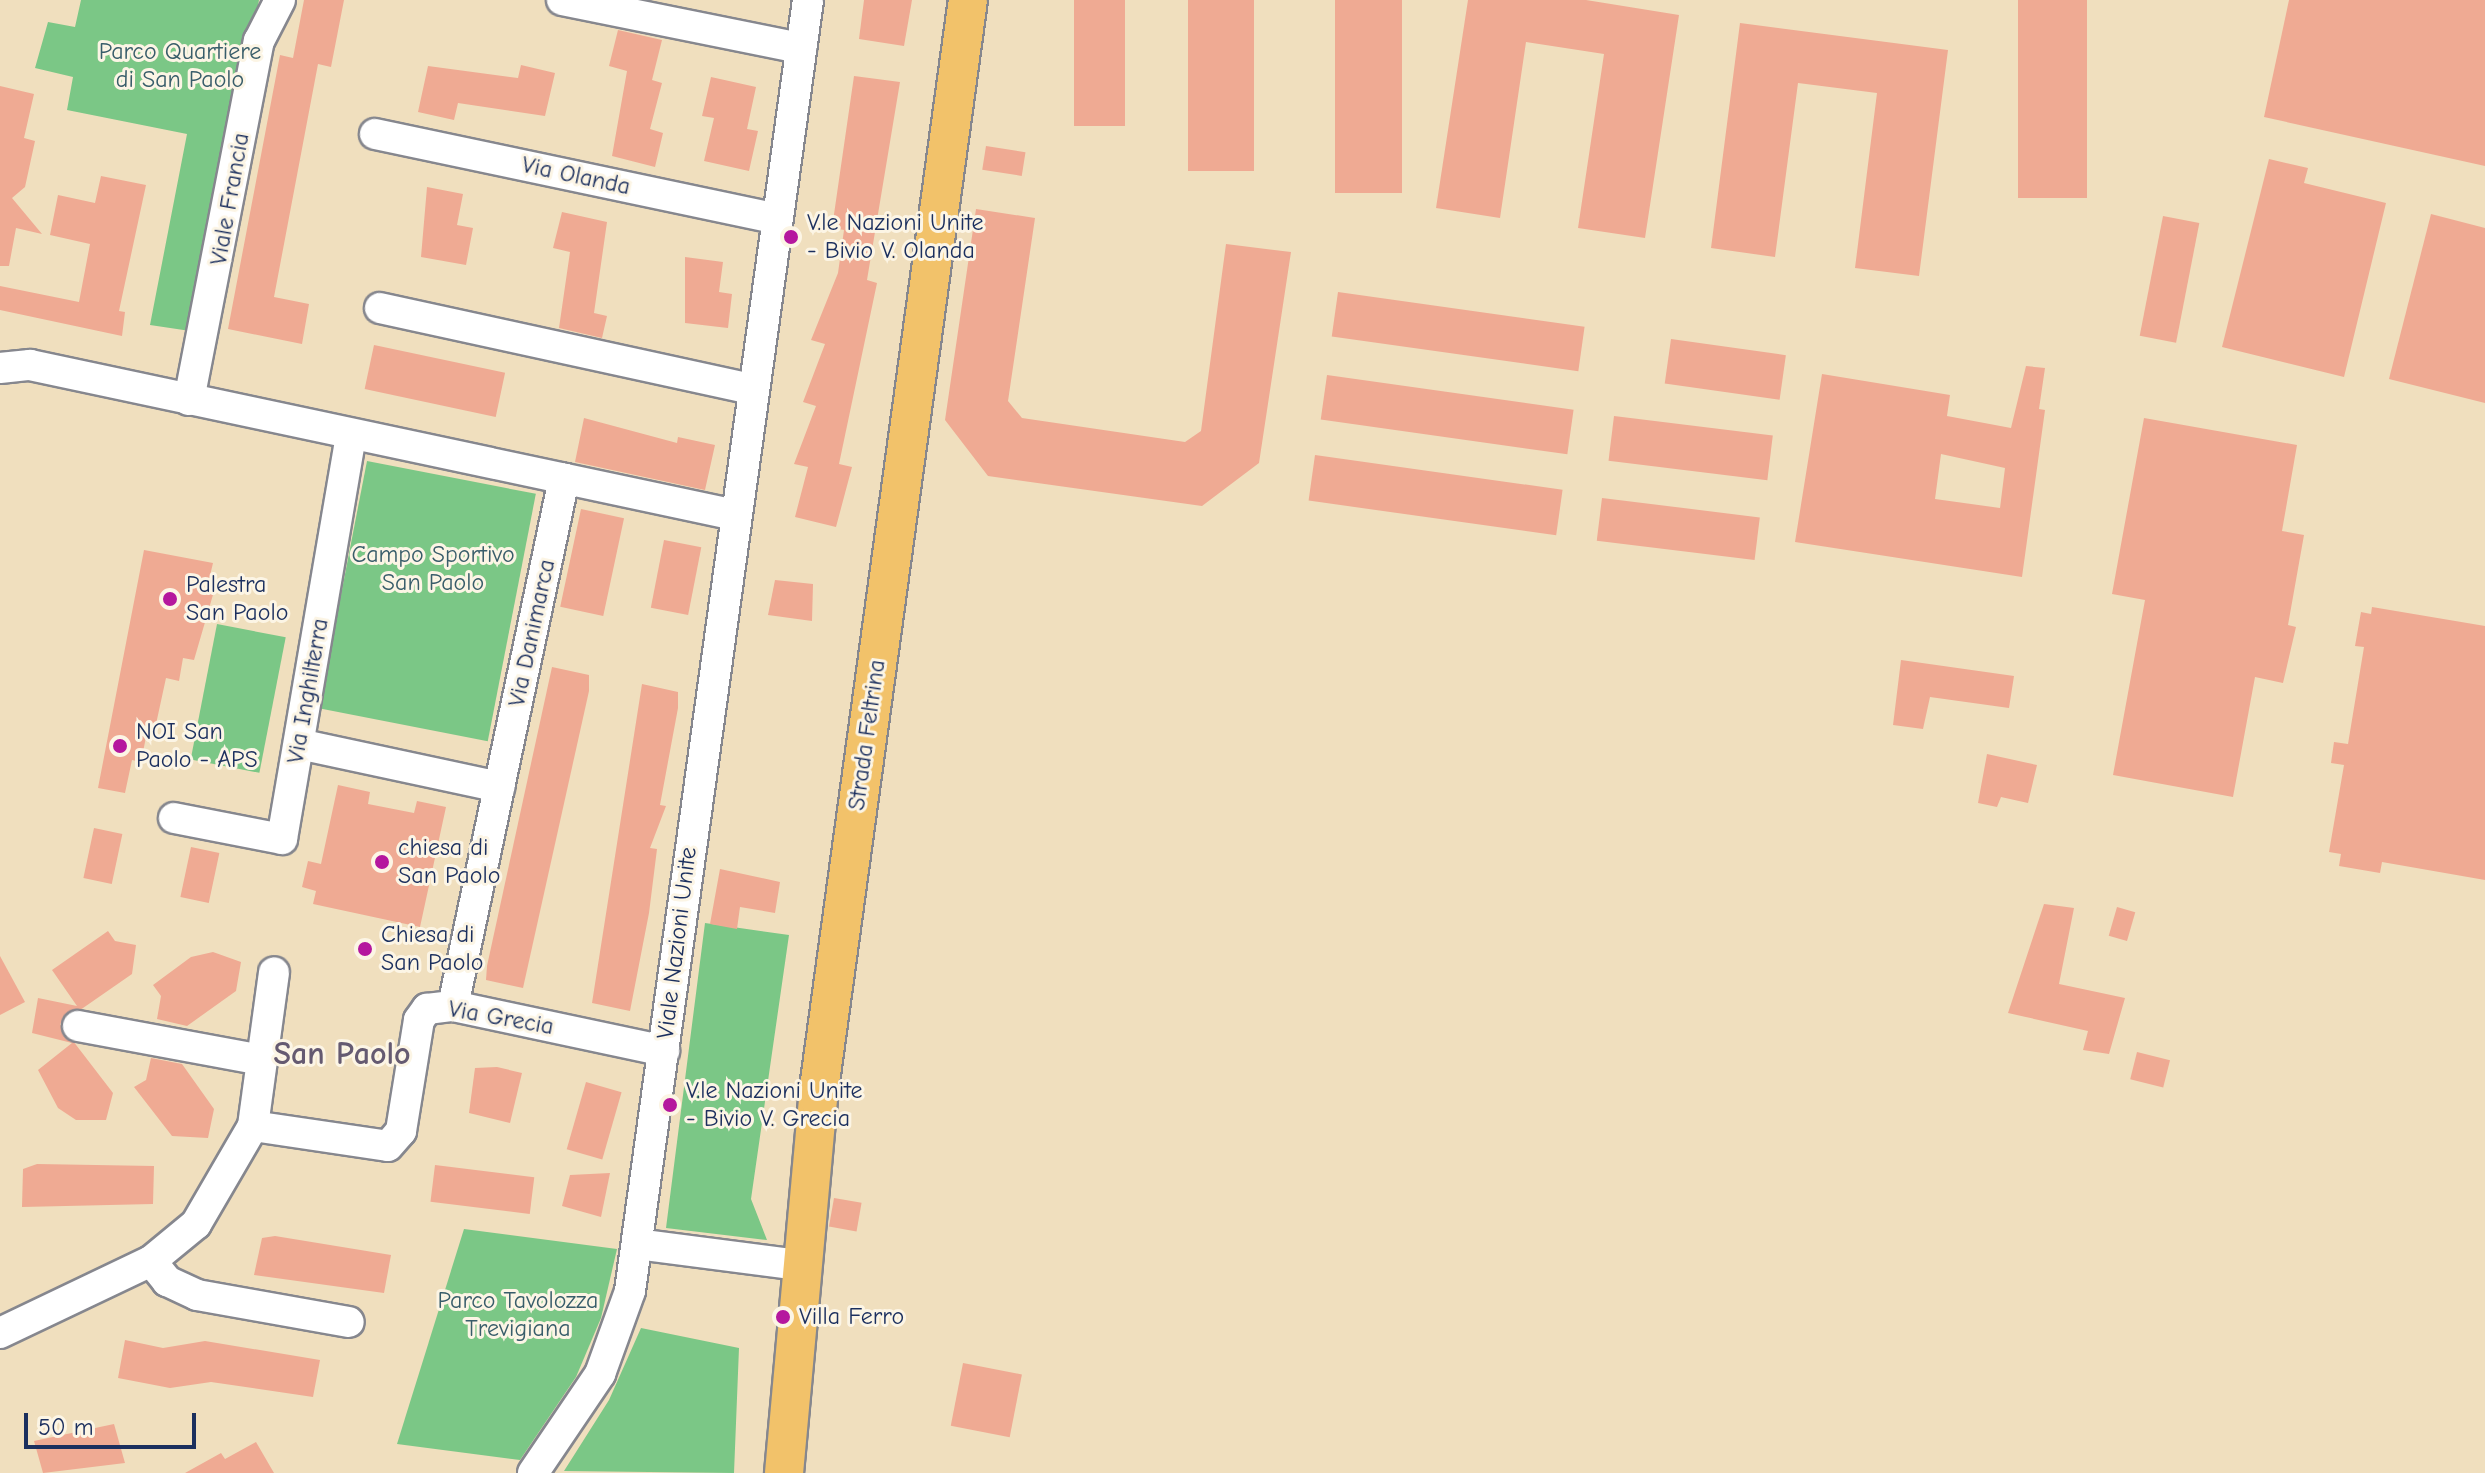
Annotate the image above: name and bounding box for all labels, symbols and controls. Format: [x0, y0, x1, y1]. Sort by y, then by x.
park label: Parco Quartiere di San Paolo [99, 38, 261, 94]
street label: Viale Francia [204, 131, 256, 267]
street label: Via Olanda [519, 150, 633, 202]
place label: V.le Nazioni Unite - Bivio V. Olanda [807, 209, 983, 265]
marker: V.le Nazioni Unite - Bivio V. Olanda [782, 228, 800, 246]
park label: Campo Sportivo San Paolo [351, 541, 515, 597]
street label: Via Danimarca [502, 557, 562, 709]
place label: Palestra San Paolo [186, 571, 288, 627]
marker: Palestra San Paolo [161, 590, 179, 608]
street label: Via Inghilterra [281, 616, 335, 766]
street label: Strada Feltrina [842, 658, 892, 812]
place label: NOI San Paolo - APS [136, 718, 258, 774]
marker: NOI San Paolo - APS [111, 737, 129, 755]
place label: chiesa di San Paolo [398, 834, 500, 890]
street label: Viale Nazioni Unite [651, 845, 703, 1041]
marker: chiesa di San Paolo [373, 853, 391, 871]
place label: Chiesa di San Paolo [381, 921, 483, 977]
marker: Chiesa di San Paolo [356, 940, 374, 958]
street label: Via Grecia [446, 995, 556, 1041]
district label: San Paolo [273, 1035, 411, 1073]
place label: V.le Nazioni Unite - Bivio V. Grecia [686, 1077, 862, 1133]
marker: V.le Nazioni Unite - Bivio V. Grecia [661, 1096, 679, 1114]
park label: Parco Tavolozza Trevigiana [438, 1287, 598, 1343]
place label: Villa Ferro [799, 1303, 904, 1331]
marker: Villa Ferro [774, 1308, 792, 1326]
scale bar [28, 1397, 200, 1447]
text: 50 m [38, 1413, 94, 1441]

